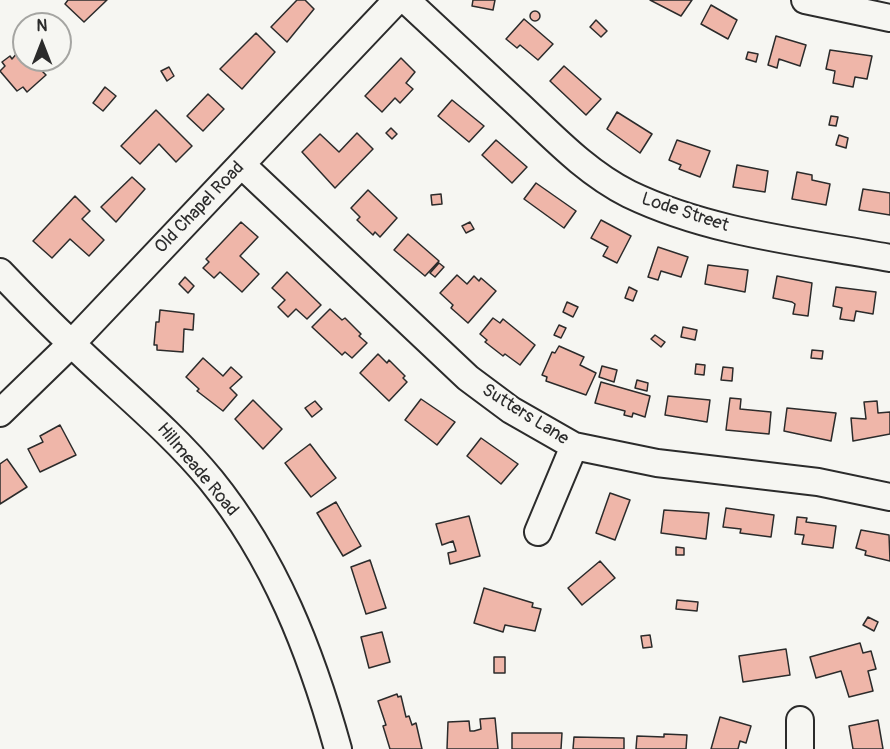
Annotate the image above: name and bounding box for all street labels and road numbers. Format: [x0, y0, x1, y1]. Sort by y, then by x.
street label: Old Chapel Road [151, 158, 249, 258]
street label: Lode Street [639, 189, 731, 237]
street label: Sutters Lane [478, 380, 572, 450]
street label: Hillmeade Road [152, 419, 242, 521]

